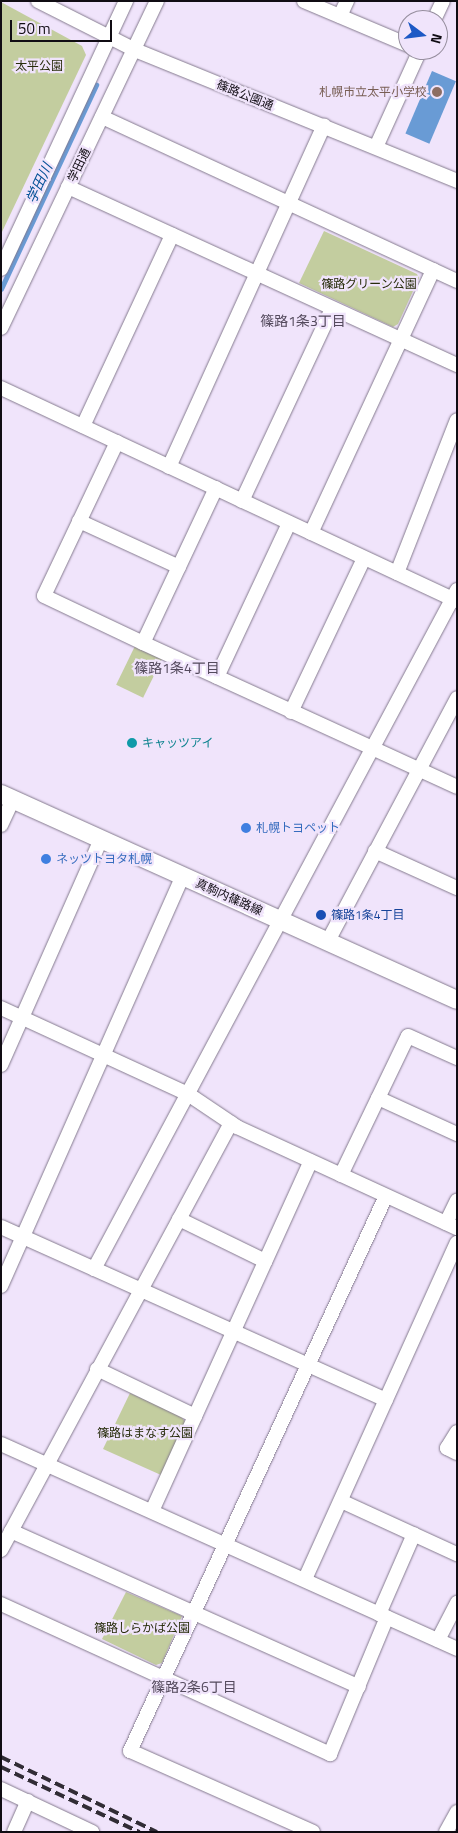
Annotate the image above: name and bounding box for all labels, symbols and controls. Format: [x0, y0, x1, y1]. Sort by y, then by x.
scale bar [12, 10, 115, 42]
north arrow [398, 10, 448, 60]
text: 50 m [18, 17, 51, 40]
text: N [426, 31, 448, 46]
park label: 太平公園 [15, 59, 63, 73]
street label: 篠路公園通 [214, 77, 276, 113]
place label: 札幌市立太平小学校 [319, 85, 427, 99]
marker: 札幌市立太平小学校 [431, 86, 443, 98]
street label: 学田通 [65, 146, 93, 184]
water label: 学田川 [23, 160, 55, 206]
park label: 篠路グリーン公園 [321, 277, 417, 291]
district label: 篠路1条3丁目 [260, 313, 346, 329]
district label: 篠路1条4丁目 [134, 660, 220, 676]
place label: キャッツアイ [142, 736, 214, 750]
marker: キャッツアイ [126, 737, 138, 749]
place label: 札幌トヨペット [256, 821, 340, 835]
marker: 札幌トヨペット [240, 822, 252, 834]
place label: ネッツトヨタ札幌 [56, 852, 152, 866]
marker: ネッツトヨタ札幌 [40, 853, 52, 865]
street label: 真駒内篠路線 [193, 876, 265, 918]
place label: 篠路1条4丁目 [331, 908, 404, 922]
marker: 篠路1条4丁目 [315, 909, 327, 921]
park label: 篠路はまなす公園 [97, 1426, 193, 1440]
park label: 篠路しらかば公園 [94, 1621, 190, 1635]
district label: 篠路2条6丁目 [151, 1679, 237, 1695]

